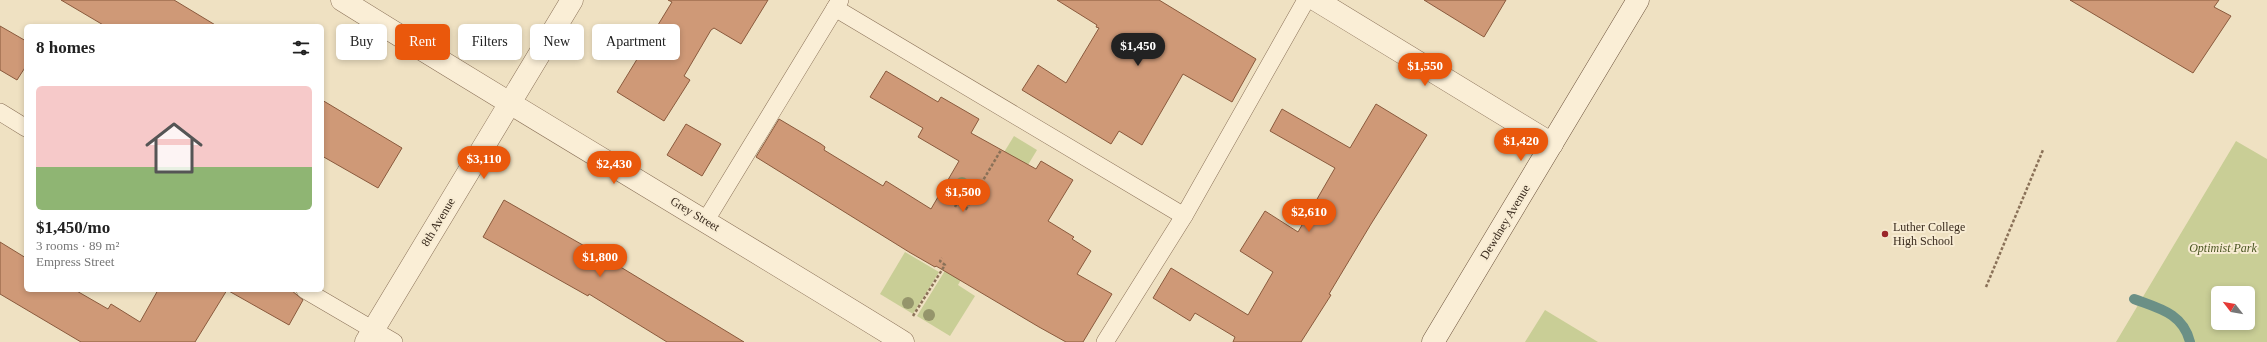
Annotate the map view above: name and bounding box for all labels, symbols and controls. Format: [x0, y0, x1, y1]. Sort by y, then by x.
chip: Buy [336, 24, 387, 60]
chip: Rent [395, 24, 450, 60]
chip: Filters [458, 24, 522, 60]
chip: New [530, 24, 584, 60]
chip: Apartment [592, 24, 680, 60]
pin: $1,450 [1105, 33, 1171, 67]
icon: filters [290, 37, 312, 59]
text: 8 homes [36, 38, 95, 57]
text: $1,450 [1120, 38, 1156, 53]
pin: $1,550 [1392, 53, 1458, 87]
text: $1,550 [1407, 58, 1443, 73]
icon: home [138, 112, 210, 184]
pin: $1,420 [1488, 128, 1554, 162]
text: $1,420 [1503, 133, 1539, 148]
pin: $3,110 [451, 146, 517, 180]
text: $3,110 [466, 151, 502, 166]
pin: $2,430 [581, 151, 647, 185]
text: $2,430 [596, 156, 632, 171]
pin: $1,500 [930, 179, 996, 213]
street label: Dewdney Avenue [1477, 182, 1533, 262]
text: $1,500 [945, 184, 981, 199]
street label: Grey Street [668, 194, 723, 234]
street label: 8th Avenue [418, 195, 458, 249]
pin: $2,610 [1276, 199, 1342, 233]
text: $2,610 [1291, 204, 1327, 219]
text: $1,450/mo [36, 218, 110, 237]
place label: Luther College High School [1893, 220, 1965, 248]
marker: Luther College High School [1880, 229, 1890, 239]
text: 3 rooms · 89 m² [36, 238, 119, 253]
park label: Optimist Park [2189, 241, 2258, 255]
pin: $1,800 [567, 244, 633, 278]
text: $1,800 [582, 249, 618, 264]
text: Empress Street [36, 254, 114, 269]
north arrow [2211, 286, 2255, 330]
map controls [2211, 286, 2255, 330]

